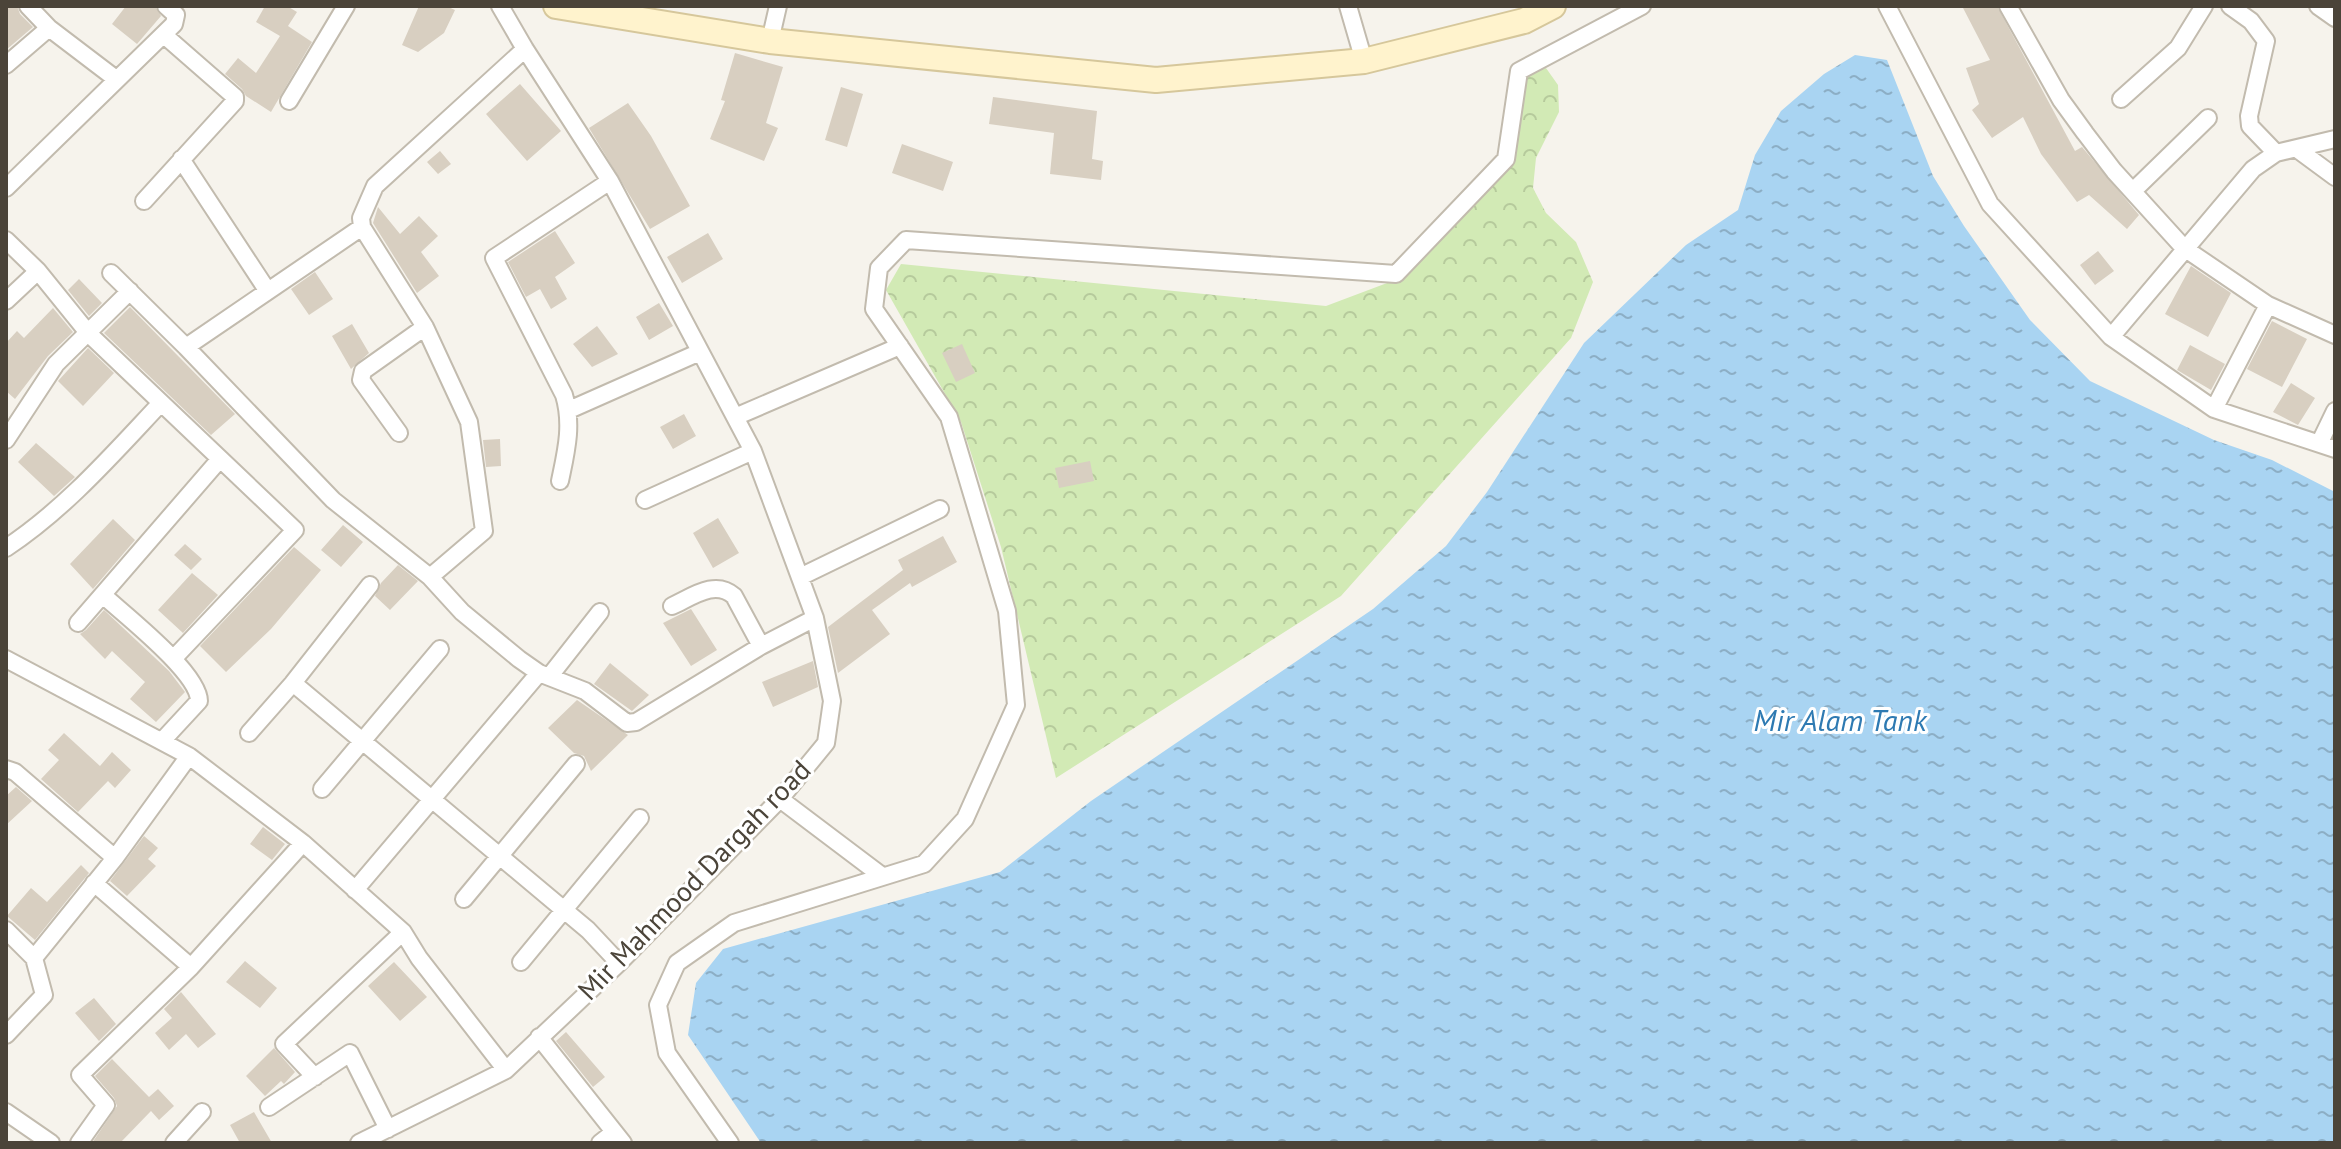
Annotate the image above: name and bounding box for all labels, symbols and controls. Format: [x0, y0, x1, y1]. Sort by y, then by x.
water label: Mir Alam Tank [1753, 700, 1928, 739]
street label: Mir Mahmood Dargah road [569, 752, 818, 1008]

